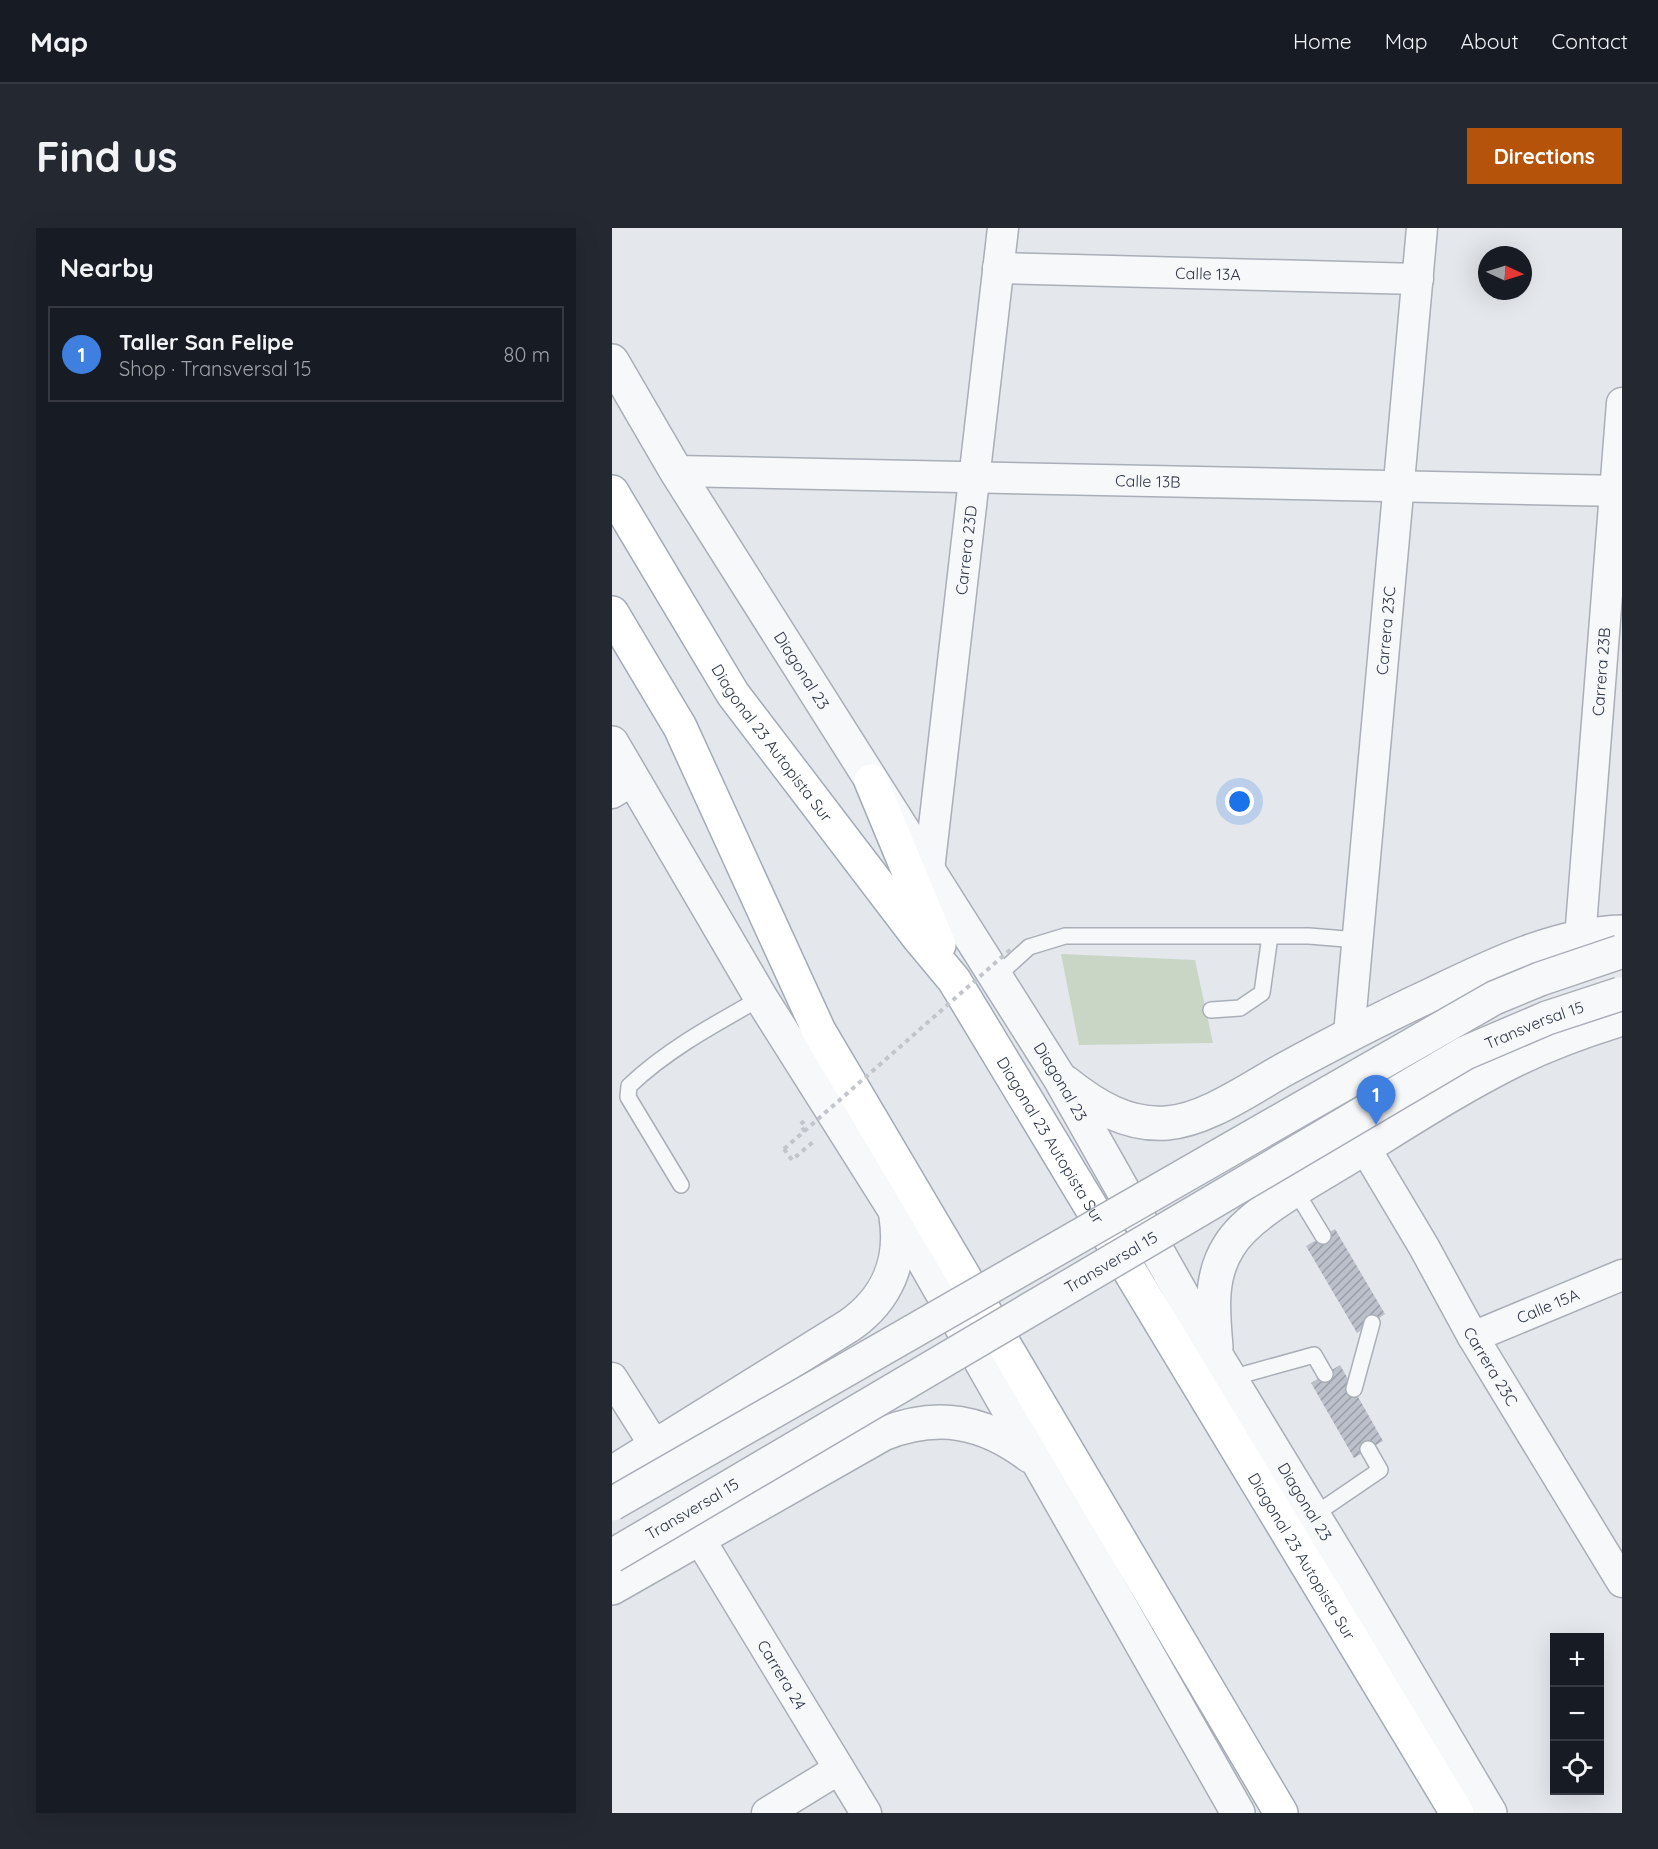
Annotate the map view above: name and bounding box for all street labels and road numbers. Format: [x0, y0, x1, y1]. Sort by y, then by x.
street label: Calle 13A [1175, 263, 1241, 284]
street label: Calle 13B [1115, 470, 1181, 492]
street label: Carrera 23D [951, 504, 981, 596]
street label: Carrera 23C [1372, 585, 1400, 676]
street label: Carrera 23B [1587, 627, 1614, 717]
street label: Diagonal 23 [770, 628, 834, 713]
street label: Diagonal 23 Autopista Sur [707, 660, 837, 826]
street label: Transversal 15 [1482, 997, 1586, 1053]
street label: Diagonal 23 [1030, 1038, 1092, 1125]
street label: Diagonal 23 Autopista Sur [993, 1053, 1109, 1227]
street label: Transversal 15 [1061, 1227, 1161, 1297]
street label: Calle 15A [1514, 1284, 1582, 1328]
street label: Carrera 23C [1459, 1323, 1522, 1409]
street label: Diagonal 23 [1274, 1459, 1337, 1545]
street label: Diagonal 23 Autopista Sur [1244, 1469, 1360, 1643]
street label: Transversal 15 [642, 1474, 742, 1544]
street label: Carrera 24 [753, 1636, 811, 1713]

